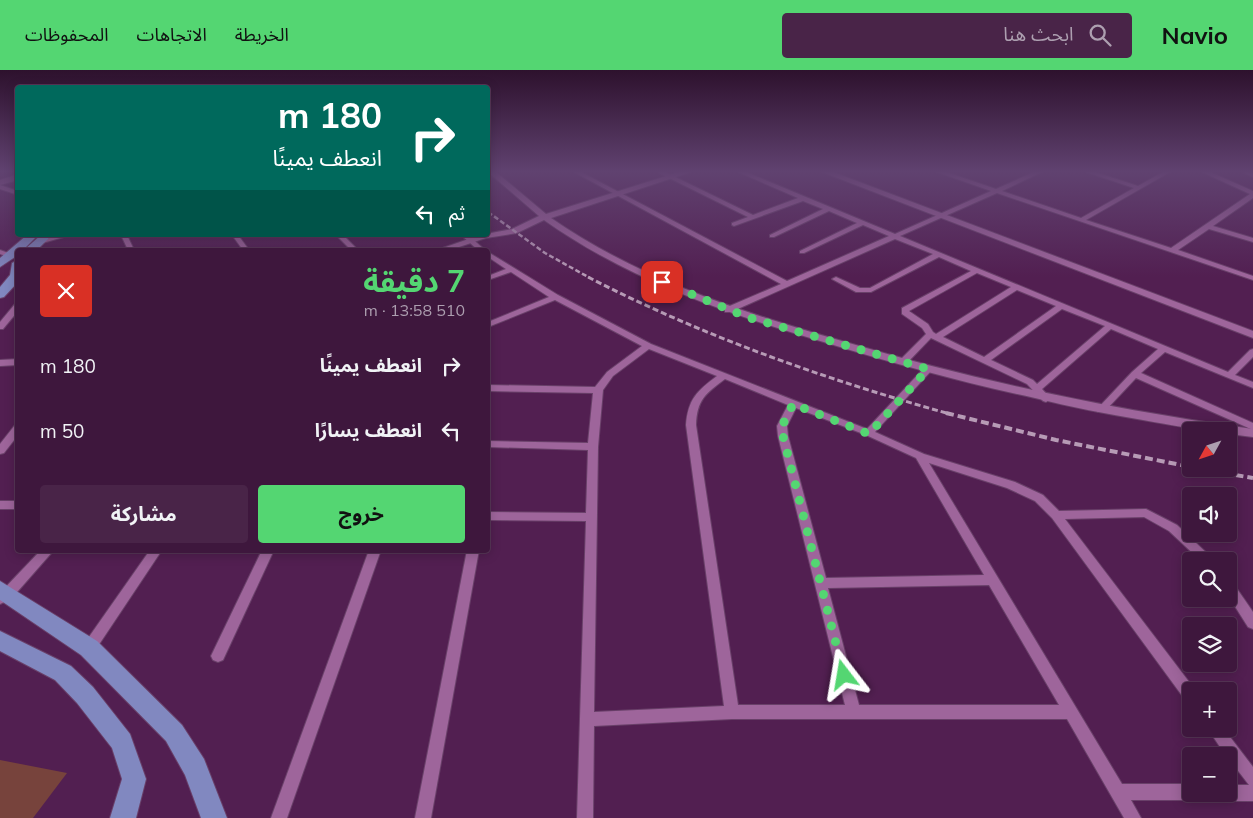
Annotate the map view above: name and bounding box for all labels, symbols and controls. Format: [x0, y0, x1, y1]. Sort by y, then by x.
search box [782, 13, 1132, 58]
text: Navio [1162, 20, 1228, 50]
icon: search [1086, 21, 1114, 49]
text: ابحث هنا [1003, 22, 1074, 46]
text: المحفوظات [25, 23, 109, 46]
text: الاتجاهات [137, 23, 207, 46]
text: الخريطة [235, 23, 289, 46]
text: 180 m [278, 93, 382, 137]
icon: right [400, 105, 465, 170]
text: انعطف يمينًا [272, 144, 382, 172]
icon: left [411, 200, 439, 228]
text: ثم [449, 201, 465, 225]
pin [641, 261, 683, 303]
text: 7 دقيقة [363, 262, 465, 300]
button: close [40, 265, 92, 317]
icon: arrive [648, 268, 676, 296]
text: 510 m · 13:58 [364, 300, 465, 320]
icon: right [437, 352, 465, 380]
text: انعطف يمينًا [320, 353, 422, 377]
text: 180 m [40, 354, 96, 378]
icon: left [437, 417, 465, 445]
text: انعطف يسارًا [315, 418, 422, 442]
text: 50 m [40, 419, 84, 443]
north arrow [1182, 422, 1238, 478]
map controls [1182, 422, 1237, 802]
button: مشاركة [40, 485, 248, 543]
button: خروج [258, 485, 465, 543]
button: sound [1182, 487, 1237, 542]
button: search [1182, 552, 1237, 607]
button: layers [1182, 617, 1237, 672]
position arrow [817, 648, 869, 700]
button: + [1182, 682, 1237, 737]
button: − [1182, 747, 1237, 802]

